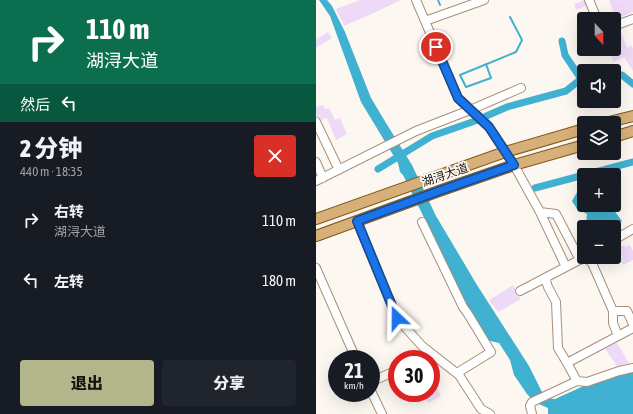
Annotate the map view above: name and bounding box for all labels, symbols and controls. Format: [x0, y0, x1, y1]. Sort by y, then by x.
north arrow [577, 12, 621, 56]
map controls [577, 12, 621, 264]
text: 110 m [86, 13, 149, 45]
icon: right [20, 16, 72, 68]
pin [419, 30, 453, 64]
icon: arrive [425, 36, 447, 58]
text: 湖浔大道 [86, 50, 158, 71]
button: sound [577, 64, 621, 108]
icon: left [58, 92, 80, 114]
text: 然后 [20, 96, 50, 113]
button: layers [577, 116, 621, 160]
text: 2 分钟 [20, 135, 83, 162]
button: close [254, 135, 296, 177]
street label: 湖浔大道 [420, 161, 470, 189]
text: 440 m · 18:35 [20, 164, 83, 179]
button: + [577, 168, 621, 212]
text: 右转 [54, 203, 84, 220]
icon: right [20, 209, 42, 231]
text: 110 m [262, 212, 296, 229]
button: − [577, 220, 621, 264]
text: 湖浔大道 [54, 224, 106, 239]
icon: left [20, 269, 42, 291]
text: 180 m [262, 272, 296, 289]
text: 左转 [54, 273, 84, 290]
position arrow [376, 297, 418, 339]
speed limit sign: 30 [388, 350, 440, 402]
text: 21 [345, 359, 363, 382]
button: 退出 [20, 360, 154, 406]
button: 分享 [162, 360, 296, 406]
text: km/h [344, 380, 364, 391]

